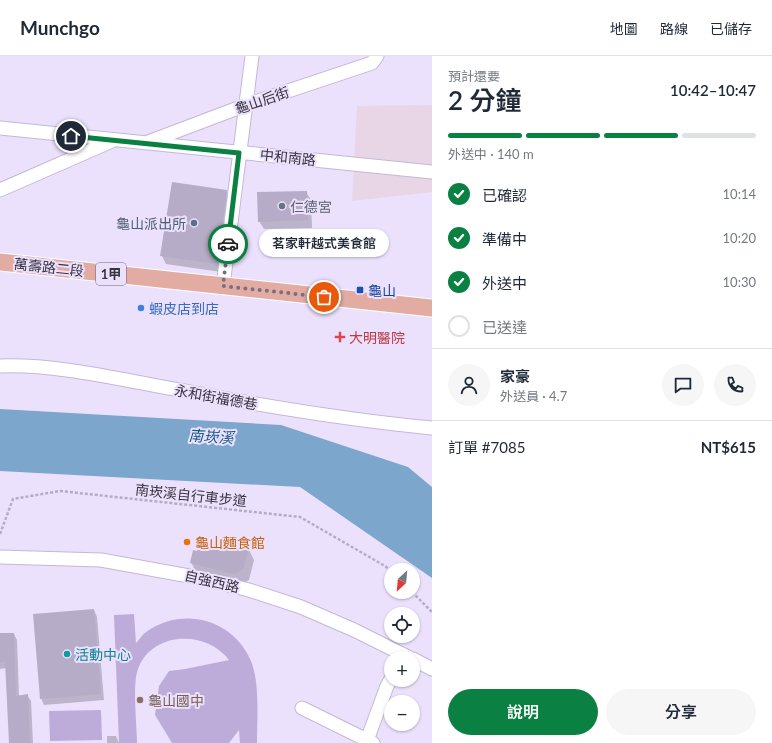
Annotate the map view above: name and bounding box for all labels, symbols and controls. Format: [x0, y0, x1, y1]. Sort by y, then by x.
text: Munchgo [20, 16, 100, 39]
text: 地圖 [610, 20, 638, 37]
text: 路線 [660, 20, 688, 37]
text: 已儲存 [710, 20, 752, 37]
text: 預計還要 [448, 68, 500, 84]
text: 10:42–10:47 [670, 81, 756, 99]
street label: 龜山后街 [233, 83, 291, 117]
text: 2 分鐘 [448, 84, 522, 116]
pin [54, 119, 88, 153]
icon: home [60, 125, 82, 147]
street label: 中和南路 [259, 146, 317, 168]
text: 外送中 · 140 m [448, 146, 534, 162]
icon: check [448, 183, 470, 205]
text: 已確認 [482, 186, 527, 204]
text: 10:14 [723, 186, 756, 202]
place label: 仁德宮 [290, 198, 332, 215]
marker: 仁德宮 [277, 201, 287, 211]
place label: 龜山派出所 [116, 215, 186, 232]
marker: 龜山派出所 [189, 218, 199, 228]
courier [208, 224, 248, 264]
icon: check [448, 227, 470, 249]
callout: 茗家軒越式美食館 [259, 229, 389, 257]
text: 準備中 [482, 230, 527, 248]
text: 10:20 [723, 230, 756, 246]
icon: car [217, 233, 239, 255]
text: 茗家軒越式美食館 [272, 235, 376, 251]
street label: 萬壽路二段 [13, 255, 85, 279]
road number: 1甲 [96, 263, 126, 285]
icon: check [448, 271, 470, 293]
text: 外送中 [482, 274, 527, 292]
text: 10:30 [723, 274, 756, 290]
pin [307, 280, 341, 314]
place label: 龜山 [368, 282, 396, 299]
marker: 龜山 [355, 285, 365, 295]
icon: bag [313, 286, 335, 308]
place label: 蝦皮店到店 [149, 300, 219, 317]
marker: 蝦皮店到店 [136, 303, 146, 313]
text: 已送達 [482, 318, 527, 336]
place label: 大明醫院 [349, 329, 405, 346]
marker: 大明醫院 [334, 331, 346, 343]
button: person [448, 364, 490, 406]
button: chat [662, 364, 704, 406]
button: phone [714, 364, 756, 406]
text: 家豪 [500, 367, 530, 385]
street label: 永和街福德巷 [173, 381, 259, 413]
text: 外送員 · 4.7 [500, 388, 567, 404]
water label: 南崁溪 [188, 426, 236, 446]
text: 訂單 #7085 [448, 438, 525, 456]
text: NT$615 [701, 438, 756, 456]
street label: 南崁溪自行車步道 [134, 481, 248, 509]
place label: 龜山麵食館 [195, 534, 265, 551]
marker: 龜山麵食館 [182, 537, 192, 547]
north arrow [384, 563, 420, 599]
map controls [384, 563, 420, 731]
street label: 自強西路 [183, 566, 241, 596]
button: locate [384, 607, 420, 643]
place label: 活動中心 [75, 646, 131, 663]
marker: 活動中心 [62, 649, 72, 659]
button: + [384, 651, 420, 687]
button: 說明 [448, 689, 598, 735]
button: 分享 [606, 689, 756, 735]
place label: 龜山國中 [148, 692, 204, 709]
marker: 龜山國中 [135, 695, 145, 705]
button: − [384, 695, 420, 731]

